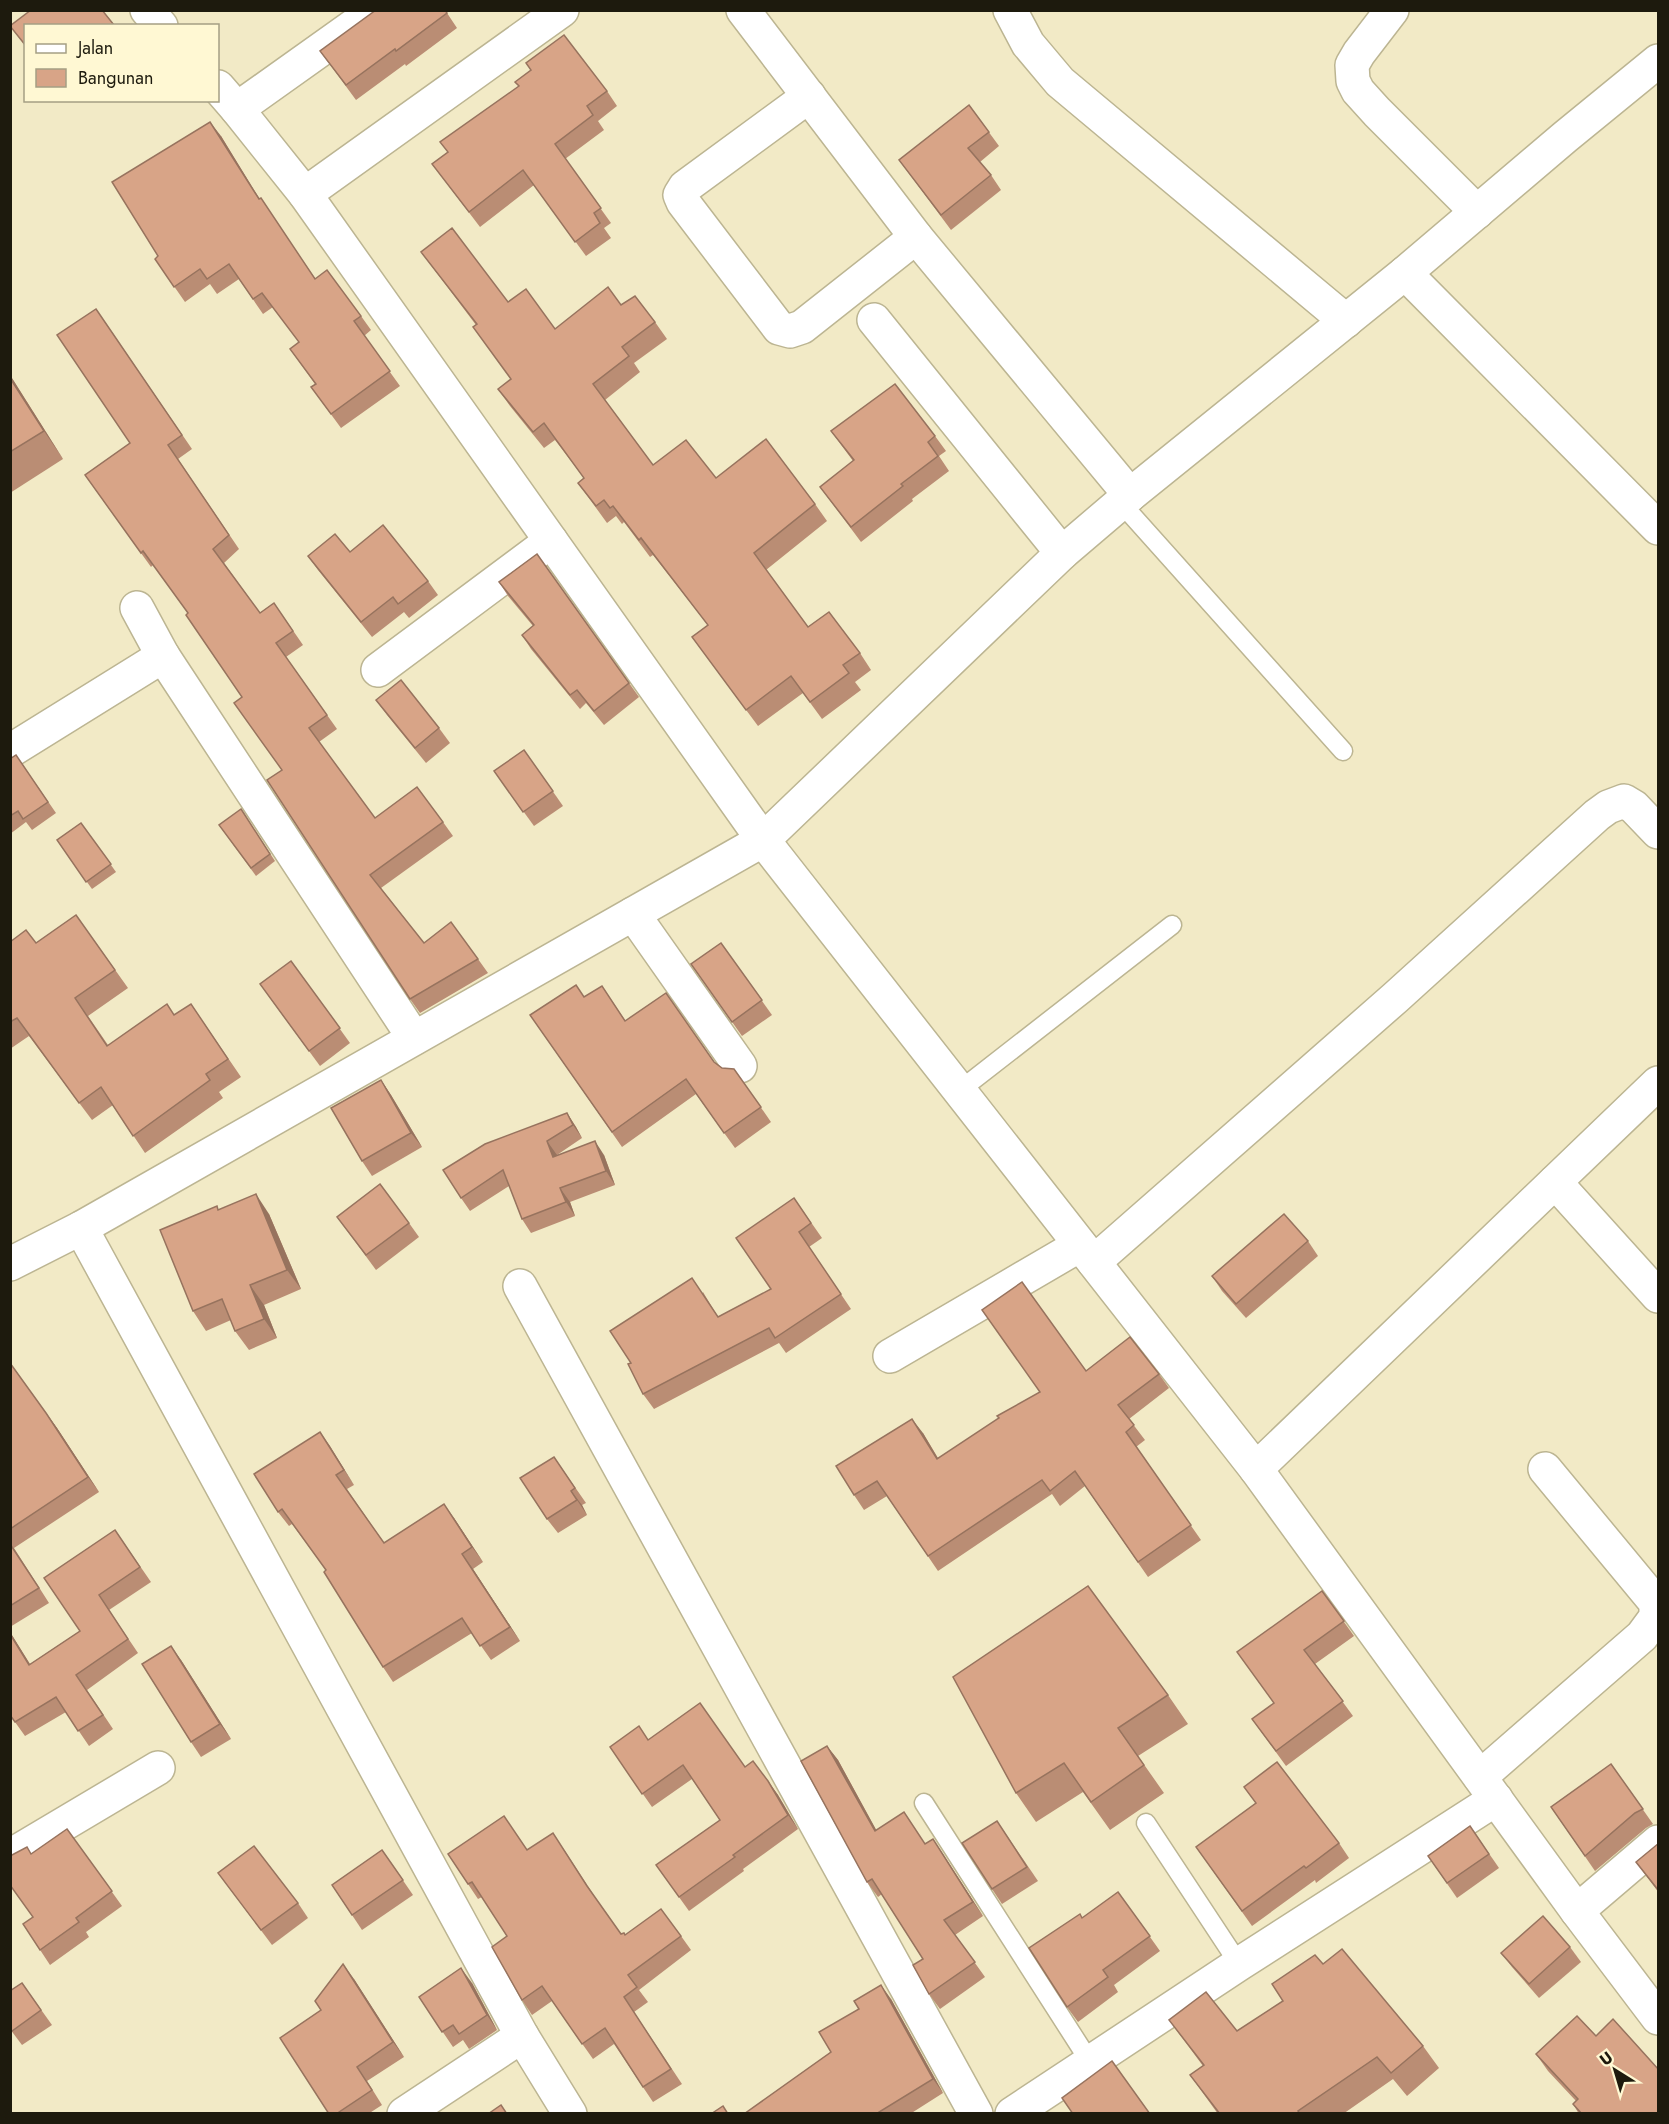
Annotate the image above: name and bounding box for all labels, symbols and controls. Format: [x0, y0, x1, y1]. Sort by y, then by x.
legend [24, 24, 219, 102]
text: Jalan [76, 35, 113, 61]
text: Bangunan [78, 65, 153, 91]
north arrow [1585, 2040, 1645, 2100]
text: U [1595, 2046, 1618, 2071]

